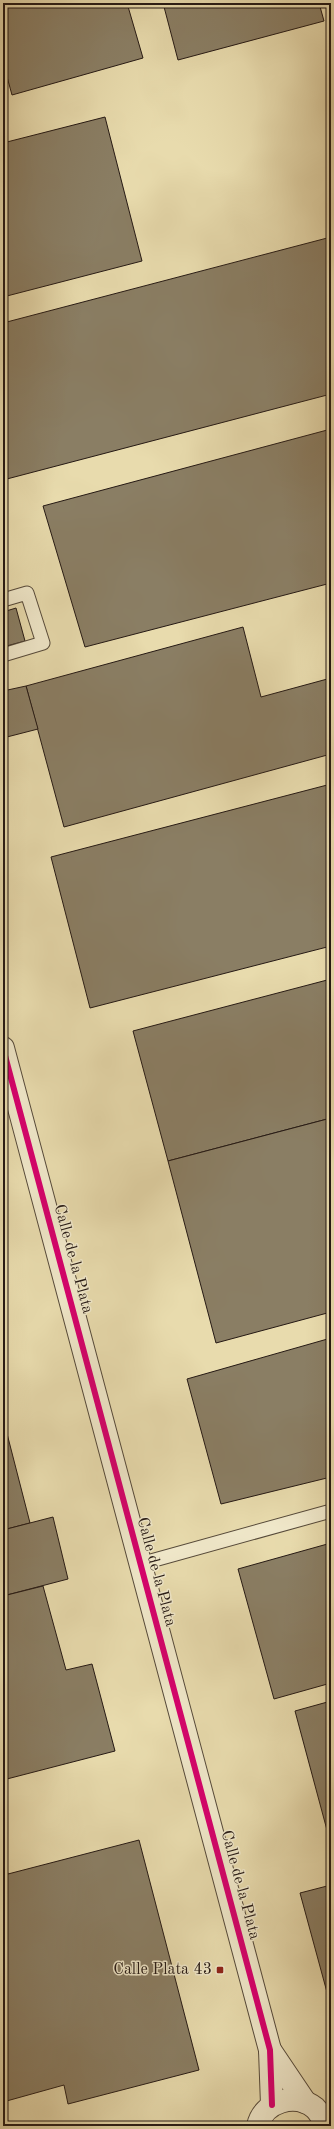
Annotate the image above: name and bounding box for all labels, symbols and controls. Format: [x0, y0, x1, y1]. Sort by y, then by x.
street label: Calle de la Plata [51, 1203, 95, 1316]
street label: Calle de la Plata [134, 1516, 178, 1629]
street label: Calle de la Plata [218, 1829, 262, 1942]
place label: Calle Plata 43 [113, 1962, 212, 1978]
marker: Calle Plata 43 [215, 1965, 225, 1975]

